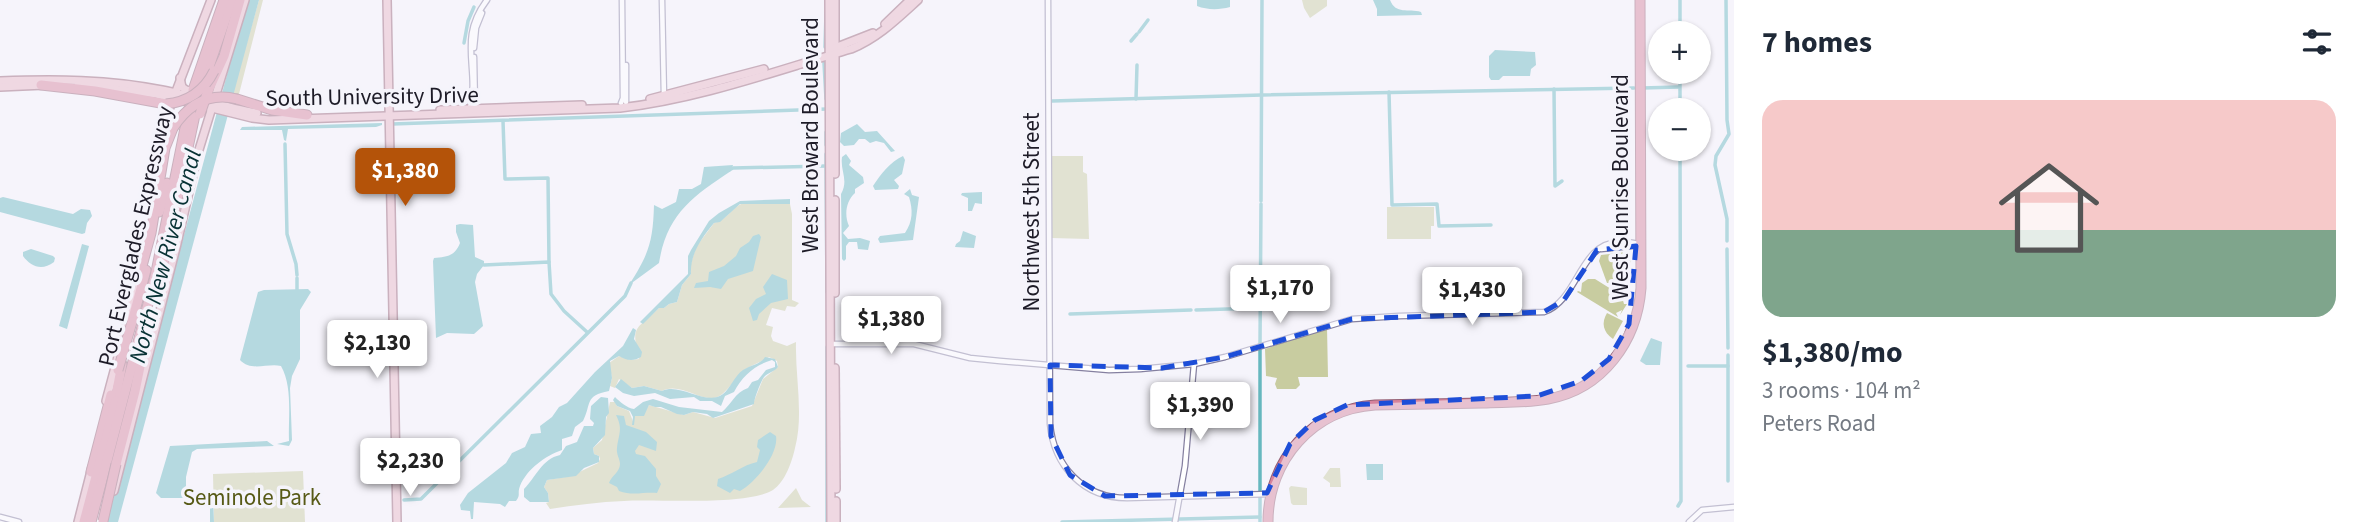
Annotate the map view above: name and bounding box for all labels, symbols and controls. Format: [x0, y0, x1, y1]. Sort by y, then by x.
street label: West Broward Boulevard [794, 17, 827, 253]
map controls [1648, 21, 1711, 161]
button: + [1648, 21, 1711, 84]
text: 7 homes [1762, 21, 1872, 64]
icon: filters [2298, 23, 2336, 61]
street label: West Sunrise Boulevard [1604, 74, 1637, 300]
street label: South University Drive [265, 78, 479, 115]
button: − [1648, 98, 1711, 161]
street label: Port Everglades Expressway [89, 103, 182, 369]
street label: Northwest 5th Street [1015, 112, 1048, 311]
water label: North New River Canal [120, 145, 211, 367]
icon: home [1986, 145, 2112, 271]
pin: $1,380 [348, 148, 462, 208]
text: $1,380 [371, 154, 439, 187]
pin: $1,170 [1223, 266, 1337, 325]
pin: $1,430 [1415, 268, 1529, 327]
text: $1,170 [1246, 271, 1314, 304]
text: $1,430 [1438, 273, 1506, 306]
pin: $1,380 [834, 296, 948, 356]
text: $1,380 [857, 302, 925, 335]
pin: $2,130 [320, 320, 434, 380]
text: $2,130 [343, 326, 411, 359]
text: $1,380/mo [1762, 331, 1903, 374]
text: 3 rooms · 104 m² [1762, 374, 1921, 407]
pin: $1,390 [1143, 382, 1257, 442]
text: $1,390 [1166, 388, 1234, 421]
text: Peters Road [1762, 407, 1876, 440]
pin: $2,230 [353, 438, 467, 498]
text: $2,230 [376, 444, 444, 477]
park label: Seminole Park [183, 481, 322, 514]

